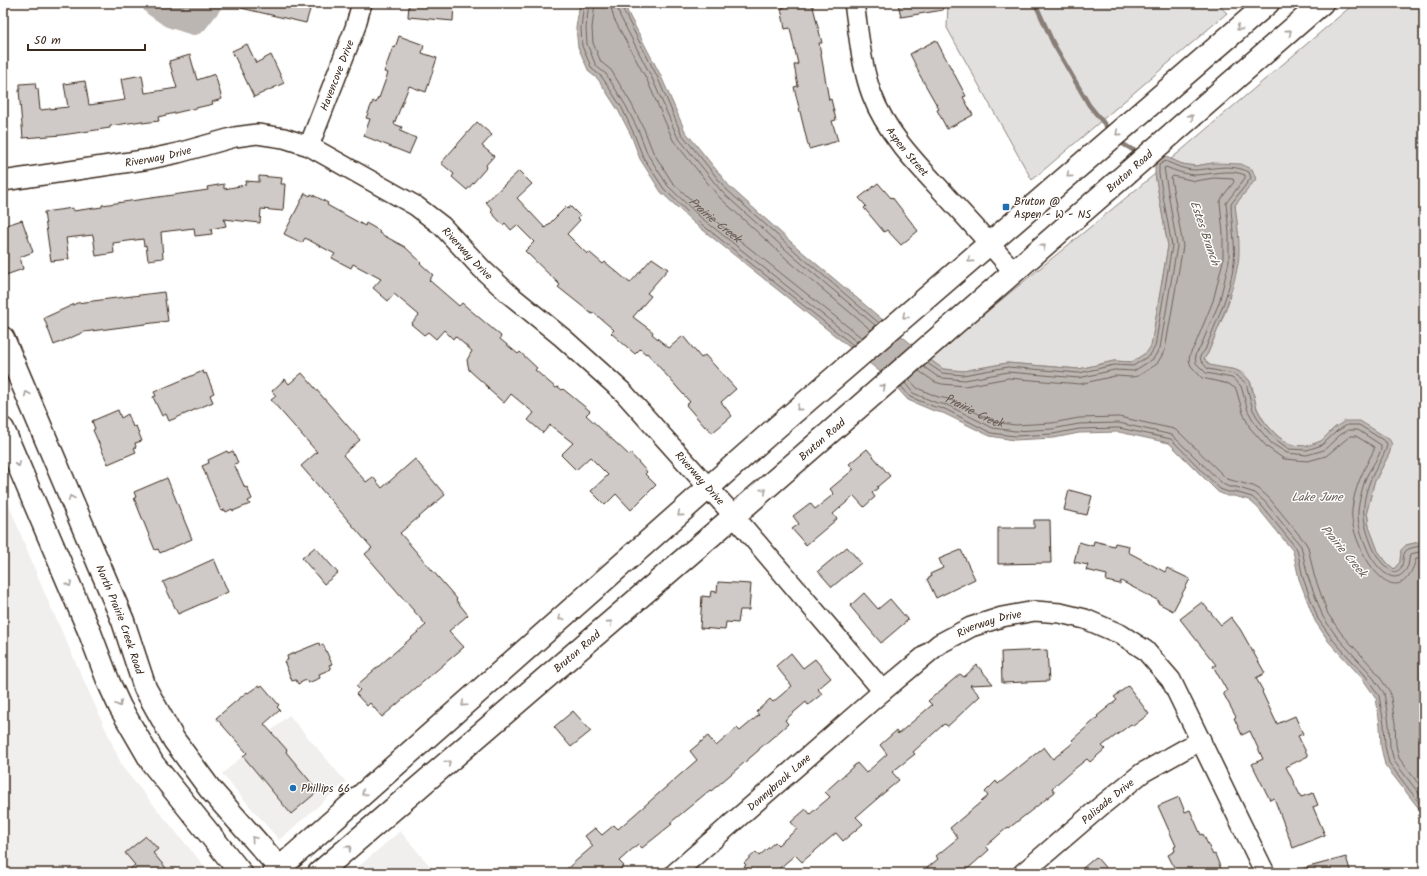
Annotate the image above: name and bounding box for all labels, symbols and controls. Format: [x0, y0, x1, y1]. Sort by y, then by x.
one-way arrow [1236, 24, 1243, 31]
scale bar [28, 26, 145, 52]
one-way arrow [1285, 29, 1292, 36]
text: 50 m [34, 31, 61, 50]
street label: Havencove Drive [316, 37, 360, 114]
one-way arrow [1186, 115, 1194, 122]
street label: Aspen Street [881, 123, 933, 182]
one-way arrow [1115, 128, 1123, 135]
street label: Riverway Drive [124, 142, 194, 173]
street label: Bruton Road [1102, 146, 1158, 198]
one-way arrow [1066, 171, 1073, 178]
water label: Prairie Creek [684, 193, 747, 250]
place label: Bruton @ Aspen - W - NS [1014, 193, 1091, 224]
water label: Estes Branch [1185, 198, 1225, 270]
marker: Bruton @ Aspen - W - NS [1001, 202, 1011, 212]
street label: Riverway Drive [437, 223, 497, 285]
one-way arrow [1038, 244, 1046, 251]
one-way arrow [967, 256, 975, 263]
one-way arrow [902, 312, 909, 319]
one-way arrow [879, 384, 886, 391]
water label: Prairie Creek [943, 389, 1007, 433]
one-way arrow [24, 390, 32, 398]
one-way arrow [796, 403, 804, 411]
street label: Bruton Road [795, 414, 850, 466]
street label: Riverway Drive [670, 447, 728, 510]
one-way arrow [14, 461, 22, 468]
one-way arrow [759, 488, 766, 495]
water label: Lake June [1291, 488, 1344, 507]
one-way arrow [68, 494, 76, 502]
one-way arrow [677, 509, 684, 516]
water label: Prairie Creek [1316, 521, 1373, 584]
street label: North Prairie Creek Road [90, 562, 148, 677]
one-way arrow [65, 580, 73, 587]
street label: Riverway Drive [954, 606, 1023, 643]
one-way arrow [558, 613, 566, 621]
one-way arrow [605, 621, 613, 628]
street label: Bruton Road [550, 626, 605, 678]
one-way arrow [114, 700, 122, 707]
one-way arrow [461, 700, 469, 707]
street label: Donnybrook Lane [743, 750, 816, 816]
one-way arrow [443, 760, 450, 767]
street label: Palisade Drive [1078, 774, 1139, 829]
place label: Phillips 66 [301, 780, 350, 798]
marker: Phillips 66 [288, 783, 298, 793]
one-way arrow [361, 789, 369, 796]
one-way arrow [251, 836, 259, 844]
one-way arrow [344, 845, 352, 852]

